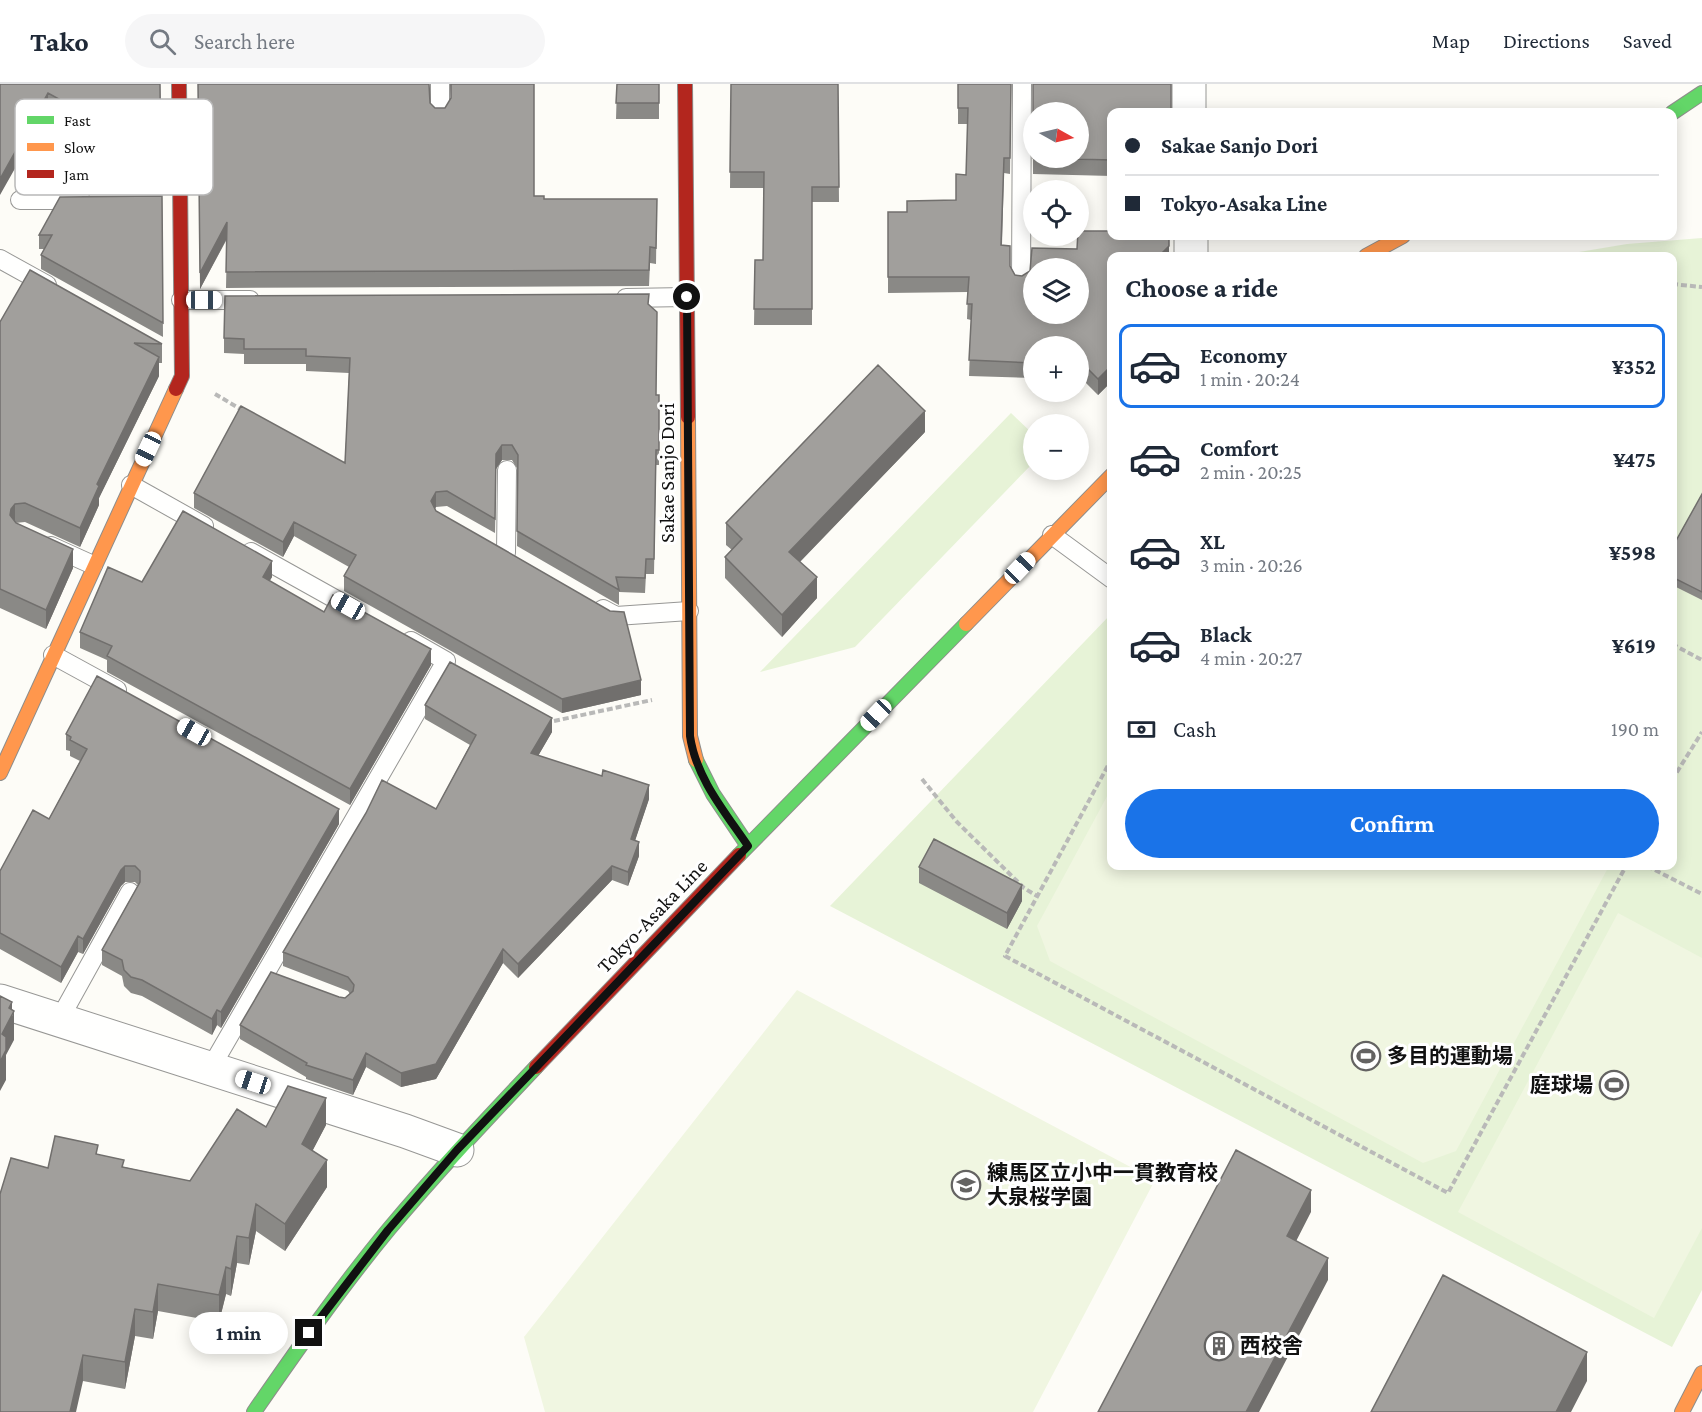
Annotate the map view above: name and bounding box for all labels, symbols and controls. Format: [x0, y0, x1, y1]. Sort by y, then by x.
search box [125, 14, 545, 68]
icon: search [146, 25, 179, 58]
text: Tako [30, 26, 89, 57]
text: Search here [194, 29, 295, 54]
text: Map [1432, 29, 1470, 53]
text: Directions [1503, 29, 1590, 53]
text: Saved [1623, 29, 1672, 53]
legend [15, 99, 213, 195]
north arrow [1023, 102, 1089, 168]
map controls [1023, 102, 1089, 480]
text: Fast [64, 112, 91, 129]
text: Sakae Sanjo Dori [1161, 133, 1318, 158]
text: Slow [64, 139, 96, 156]
text: Jam [62, 166, 89, 184]
button: locate [1023, 180, 1089, 246]
text: Tokyo-Asaka Line [1161, 191, 1327, 216]
button: layers [1023, 258, 1089, 324]
text: Choose a ride [1125, 273, 1278, 303]
route start [673, 283, 700, 310]
car [186, 291, 222, 309]
button: + [1023, 336, 1089, 402]
icon: car [1128, 339, 1182, 393]
text: Economy [1200, 343, 1287, 368]
text: ¥352 [1612, 354, 1656, 379]
text: 1 min · 20:24 [1200, 368, 1300, 390]
street label: Sakae Sanjo Dori [655, 402, 679, 543]
button: − [1023, 414, 1089, 480]
car [132, 429, 164, 469]
icon: car [1128, 432, 1182, 486]
text: Comfort [1200, 436, 1278, 461]
text: ¥475 [1613, 447, 1656, 472]
text: 2 min · 20:25 [1200, 461, 1302, 483]
icon: car [1128, 525, 1182, 579]
text: XL [1200, 529, 1225, 554]
text: ¥598 [1609, 540, 1656, 565]
car [1001, 549, 1039, 587]
text: 3 min · 20:26 [1200, 554, 1303, 576]
car [328, 589, 368, 623]
icon: car [1128, 618, 1182, 672]
text: Black [1200, 622, 1252, 647]
text: ¥619 [1612, 633, 1656, 658]
text: 4 min · 20:27 [1200, 647, 1302, 669]
car [857, 696, 895, 734]
icon: cash [1125, 713, 1158, 746]
car [174, 715, 214, 749]
text: Cash [1173, 717, 1217, 742]
text: 190 m [1611, 718, 1659, 740]
button: Confirm [1125, 789, 1659, 858]
street label: Tokyo-Asaka Line [592, 854, 712, 978]
sports icon: 多目的運動場 [1350, 1040, 1382, 1072]
place label: 多目的運動場 [1387, 1044, 1513, 1068]
car [233, 1068, 273, 1096]
sports icon: 庭球場 [1598, 1069, 1630, 1101]
place label: 庭球場 [1530, 1073, 1593, 1097]
place label: 練馬区立小中一貫教育校 大泉桜学園 [987, 1161, 1218, 1209]
school or university icon: 練馬区立小中一貫教育校 大泉桜学園 [950, 1169, 982, 1201]
callout: 1 min [189, 1312, 288, 1354]
route end [295, 1319, 322, 1346]
text: 1 min [216, 1322, 261, 1344]
building icon: 西校舎 [1203, 1330, 1235, 1362]
place label: 西校舎 [1240, 1334, 1303, 1358]

